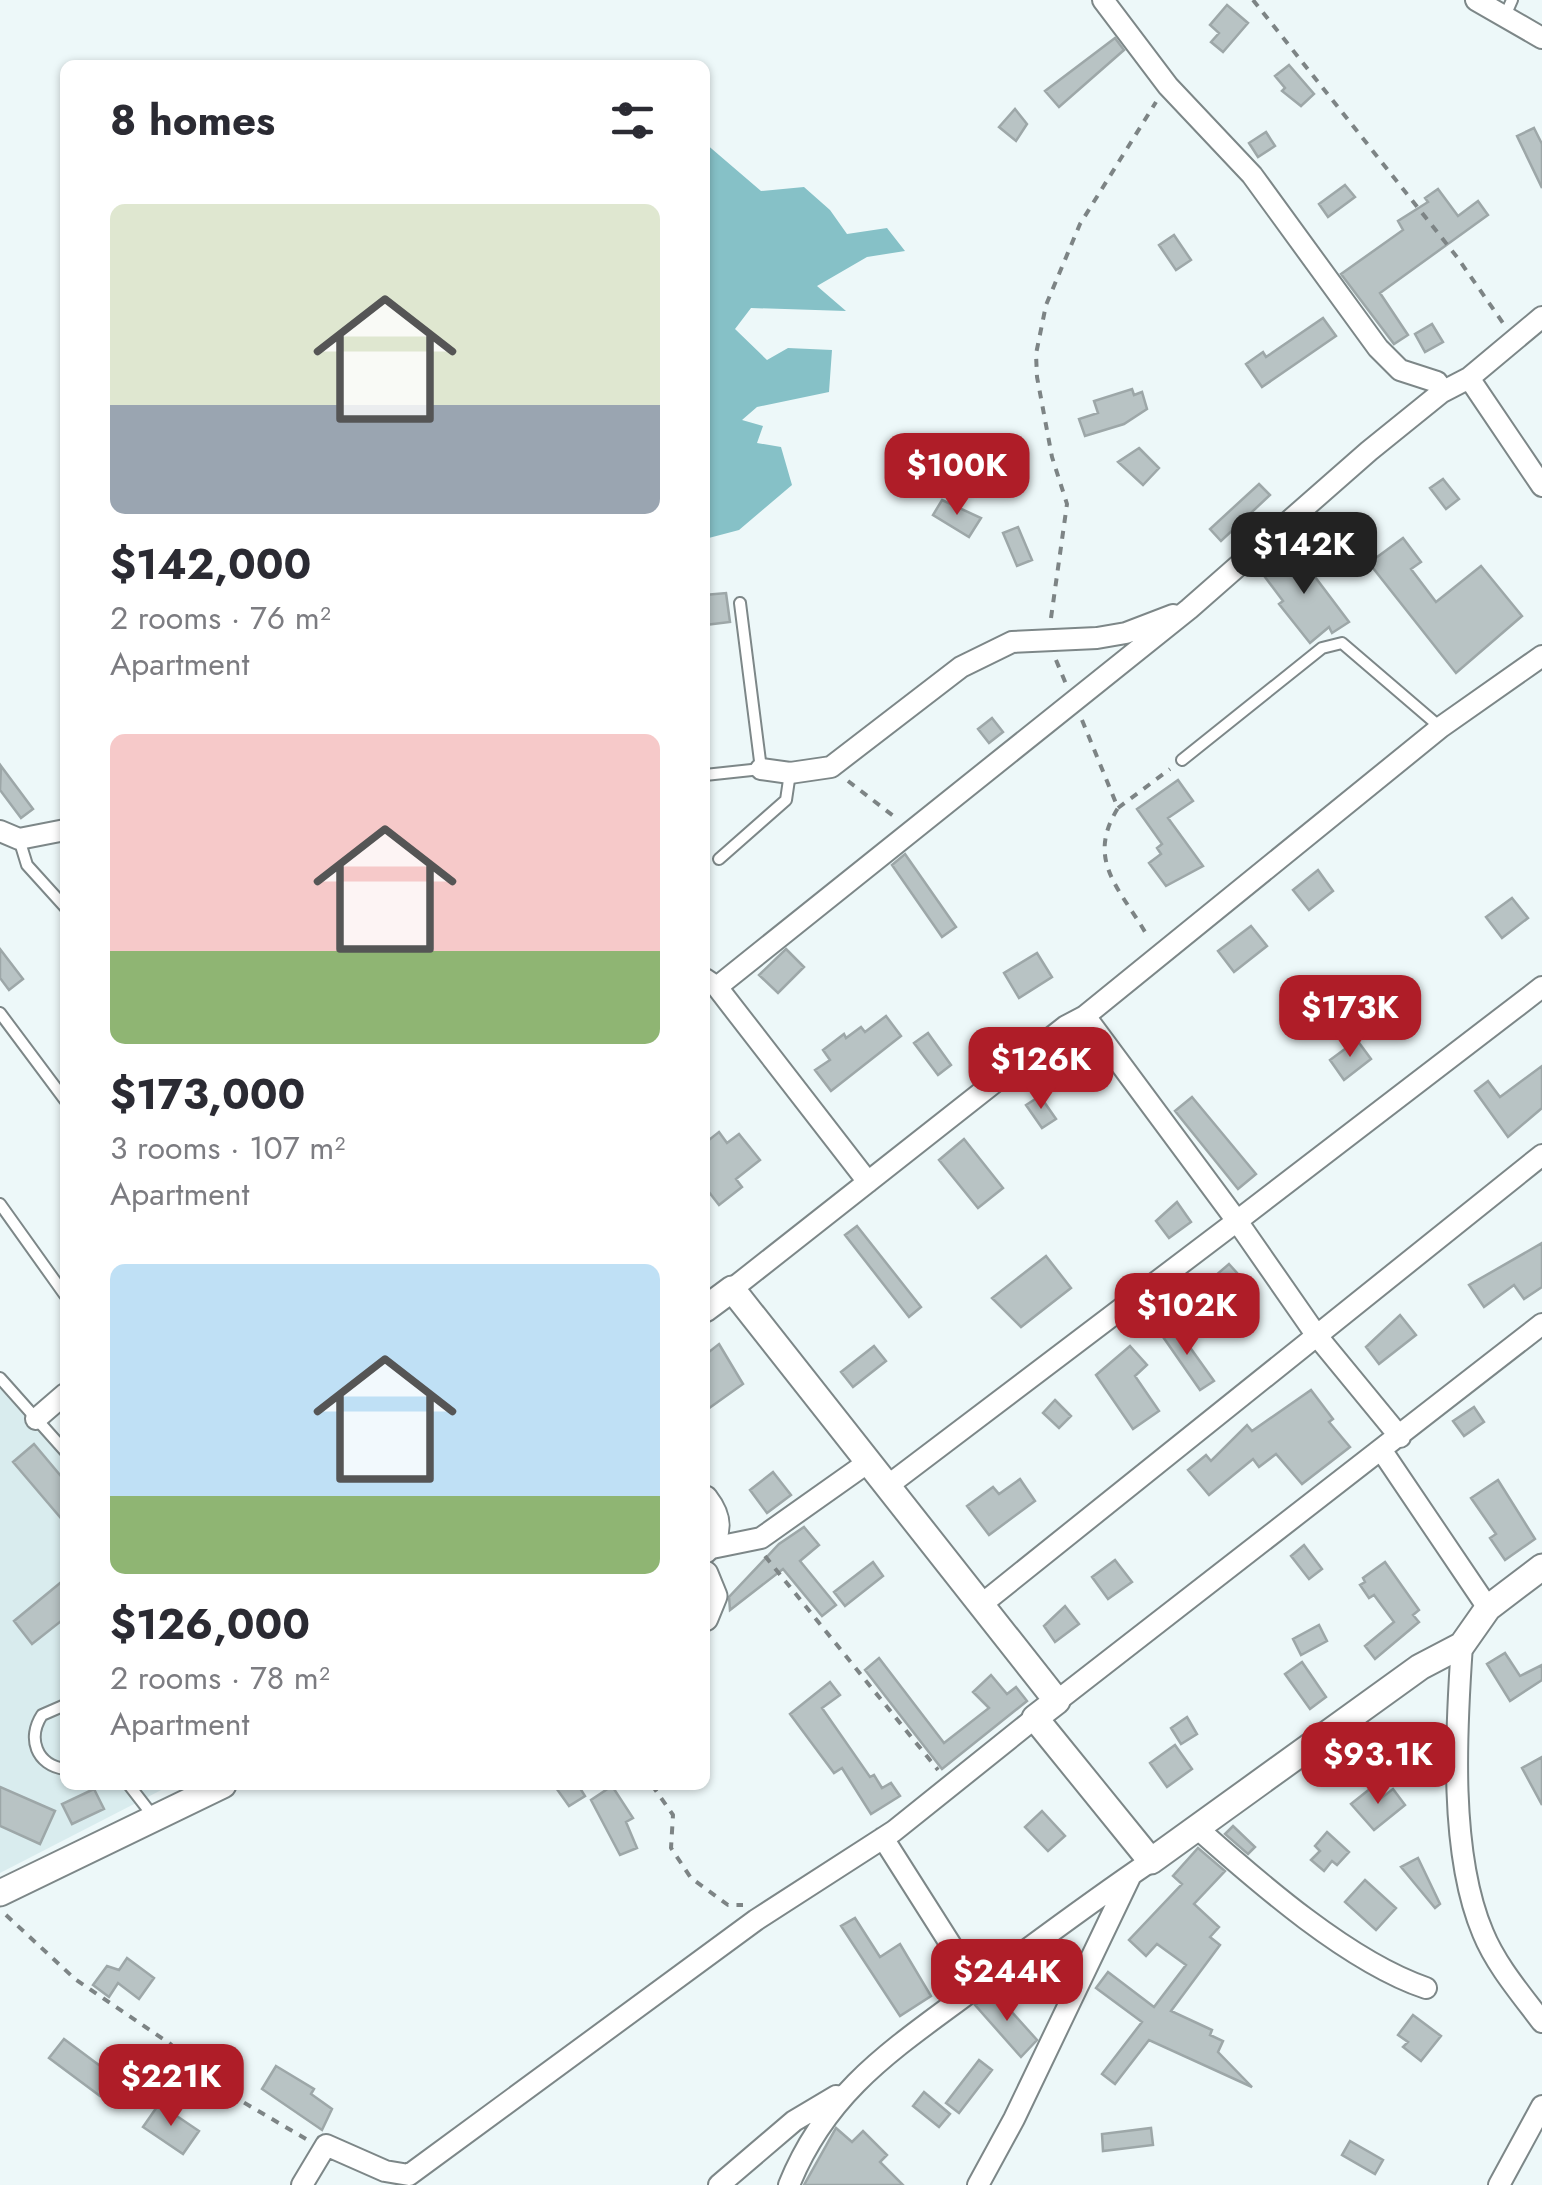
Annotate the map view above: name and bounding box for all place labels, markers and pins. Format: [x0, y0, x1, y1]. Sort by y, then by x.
pin: $100K [887, 433, 1027, 518]
pin: $142K [1234, 512, 1374, 597]
pin: $173K [1280, 975, 1420, 1060]
pin: $126K [971, 1027, 1111, 1112]
pin: $102K [1117, 1273, 1257, 1358]
pin: $93.1K [1297, 1722, 1459, 1807]
pin: $244K [937, 1939, 1077, 2024]
pin: $221K [101, 2044, 241, 2129]

